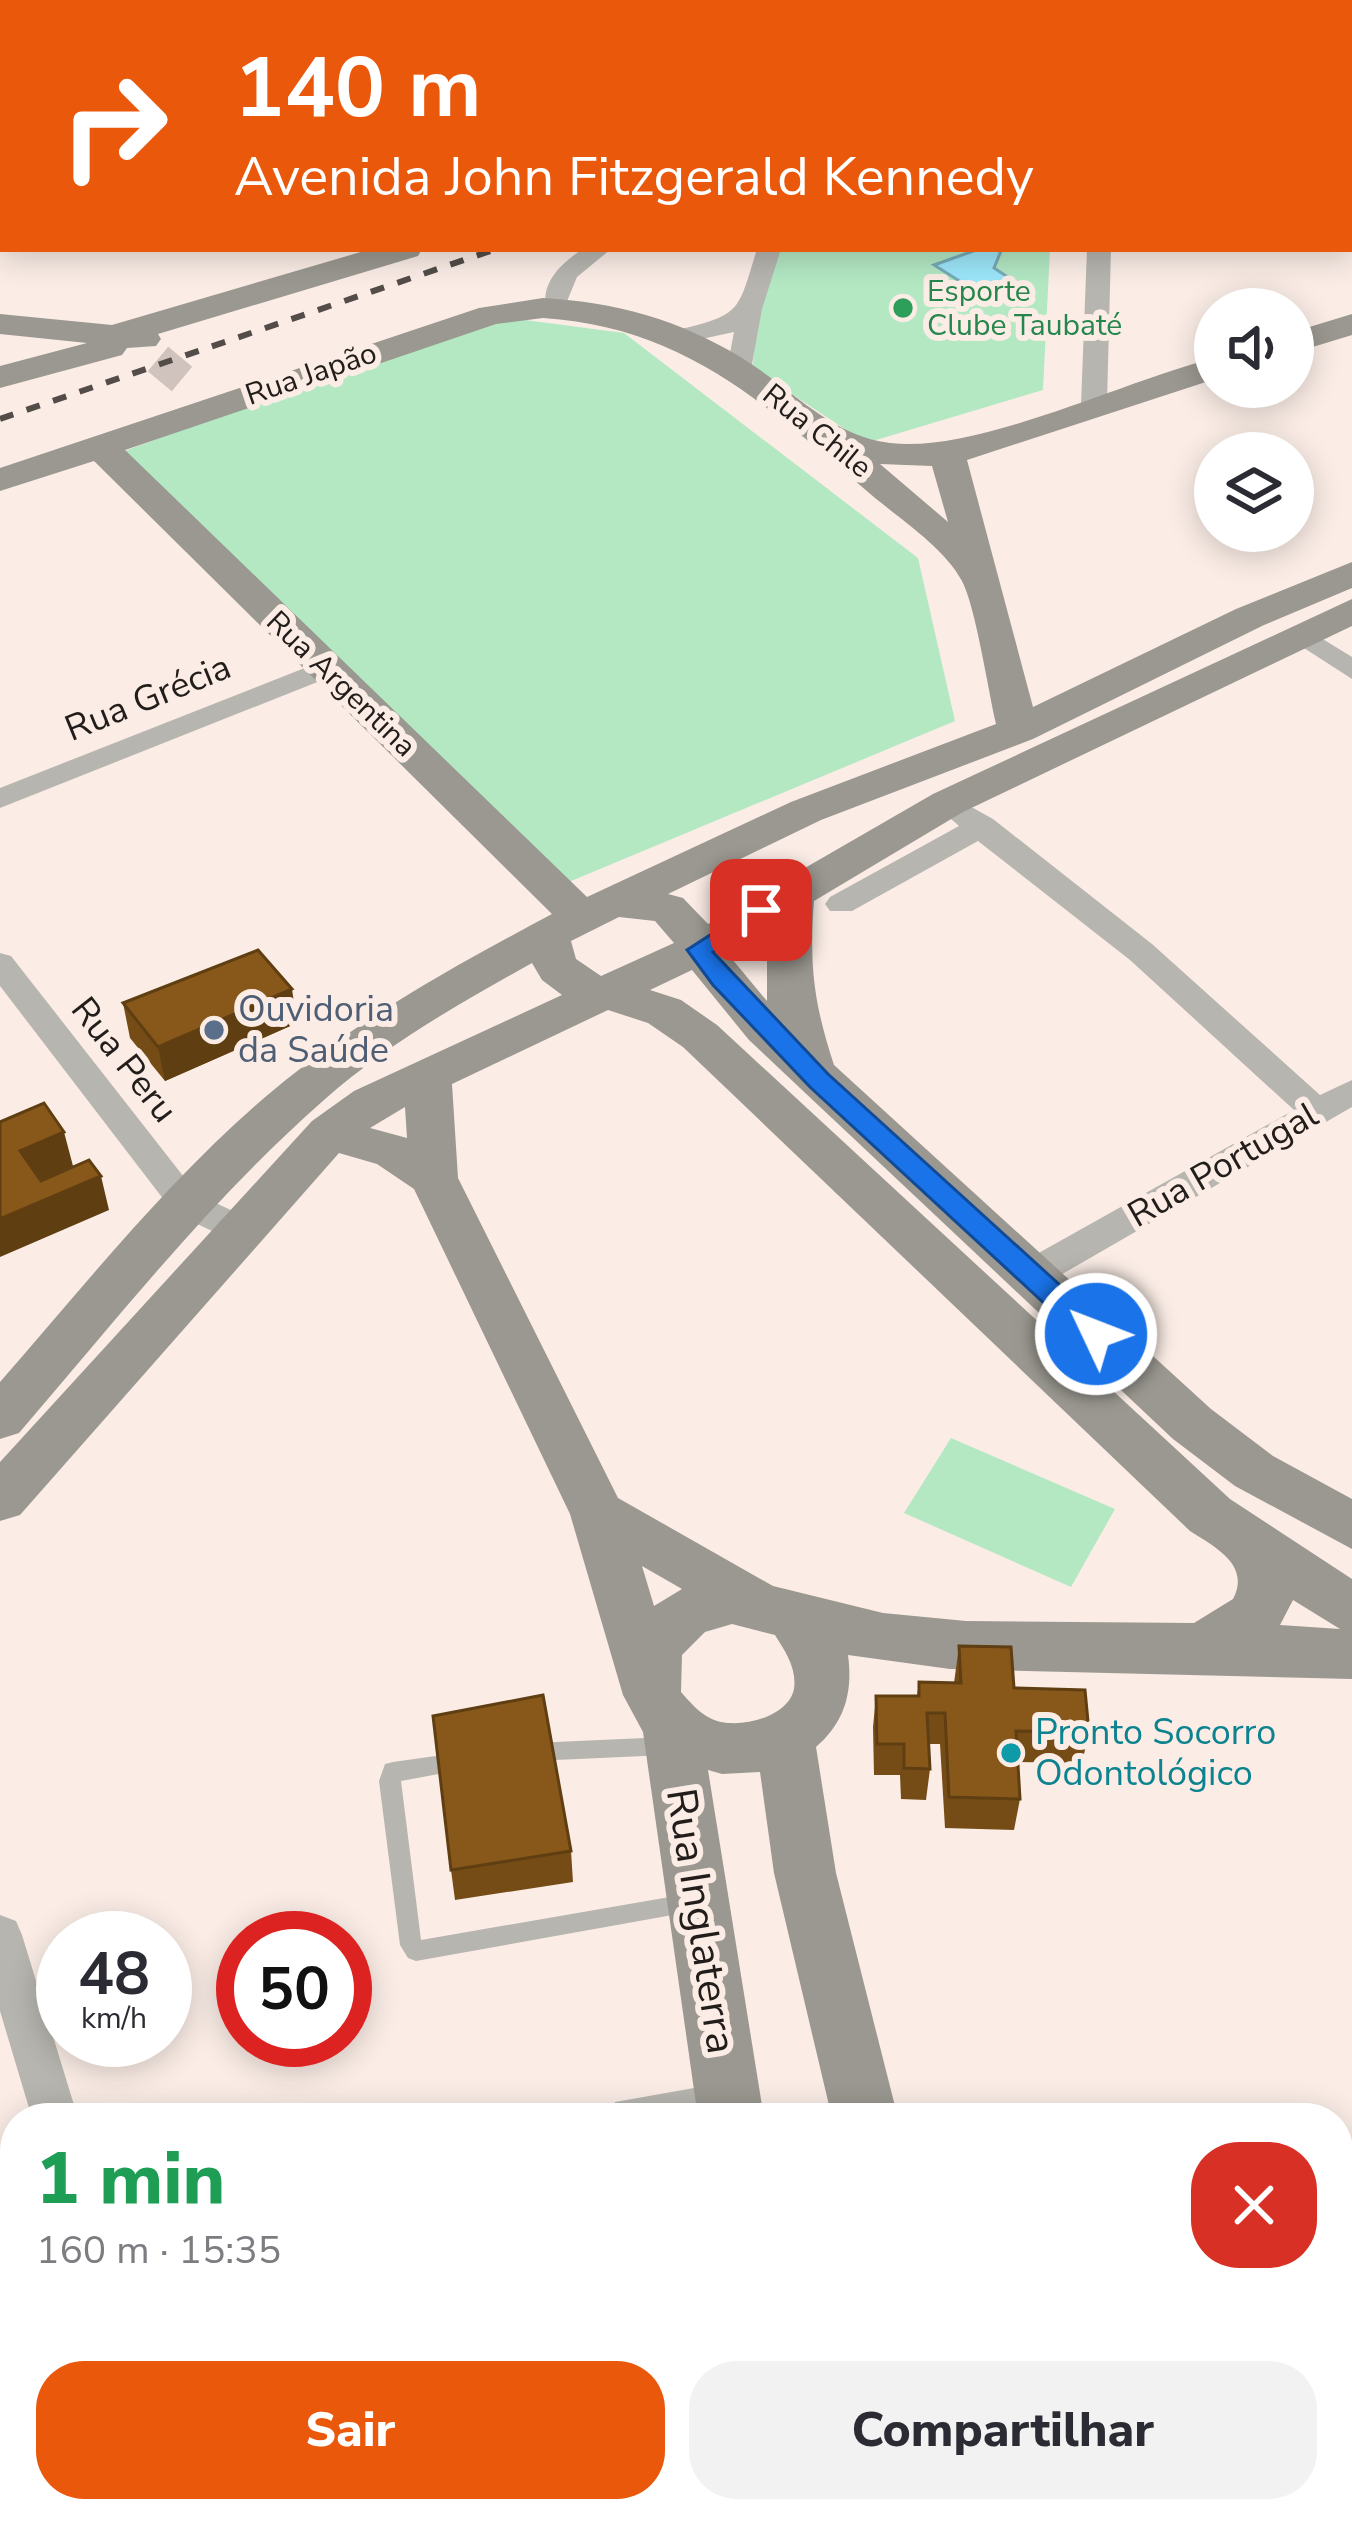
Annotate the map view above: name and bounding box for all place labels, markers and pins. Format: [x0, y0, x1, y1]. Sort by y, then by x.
place label: Esporte Clube Taubaté [927, 271, 1122, 346]
marker: Esporte Clube Taubaté [890, 295, 916, 321]
pin [710, 859, 812, 961]
place label: Ouvidoria da Saúde [238, 985, 394, 1075]
marker: Ouvidoria da Saúde [201, 1017, 227, 1043]
place label: Pronto Socorro Odontológico [1035, 1708, 1276, 1798]
marker: Pronto Socorro Odontológico [998, 1740, 1024, 1766]

